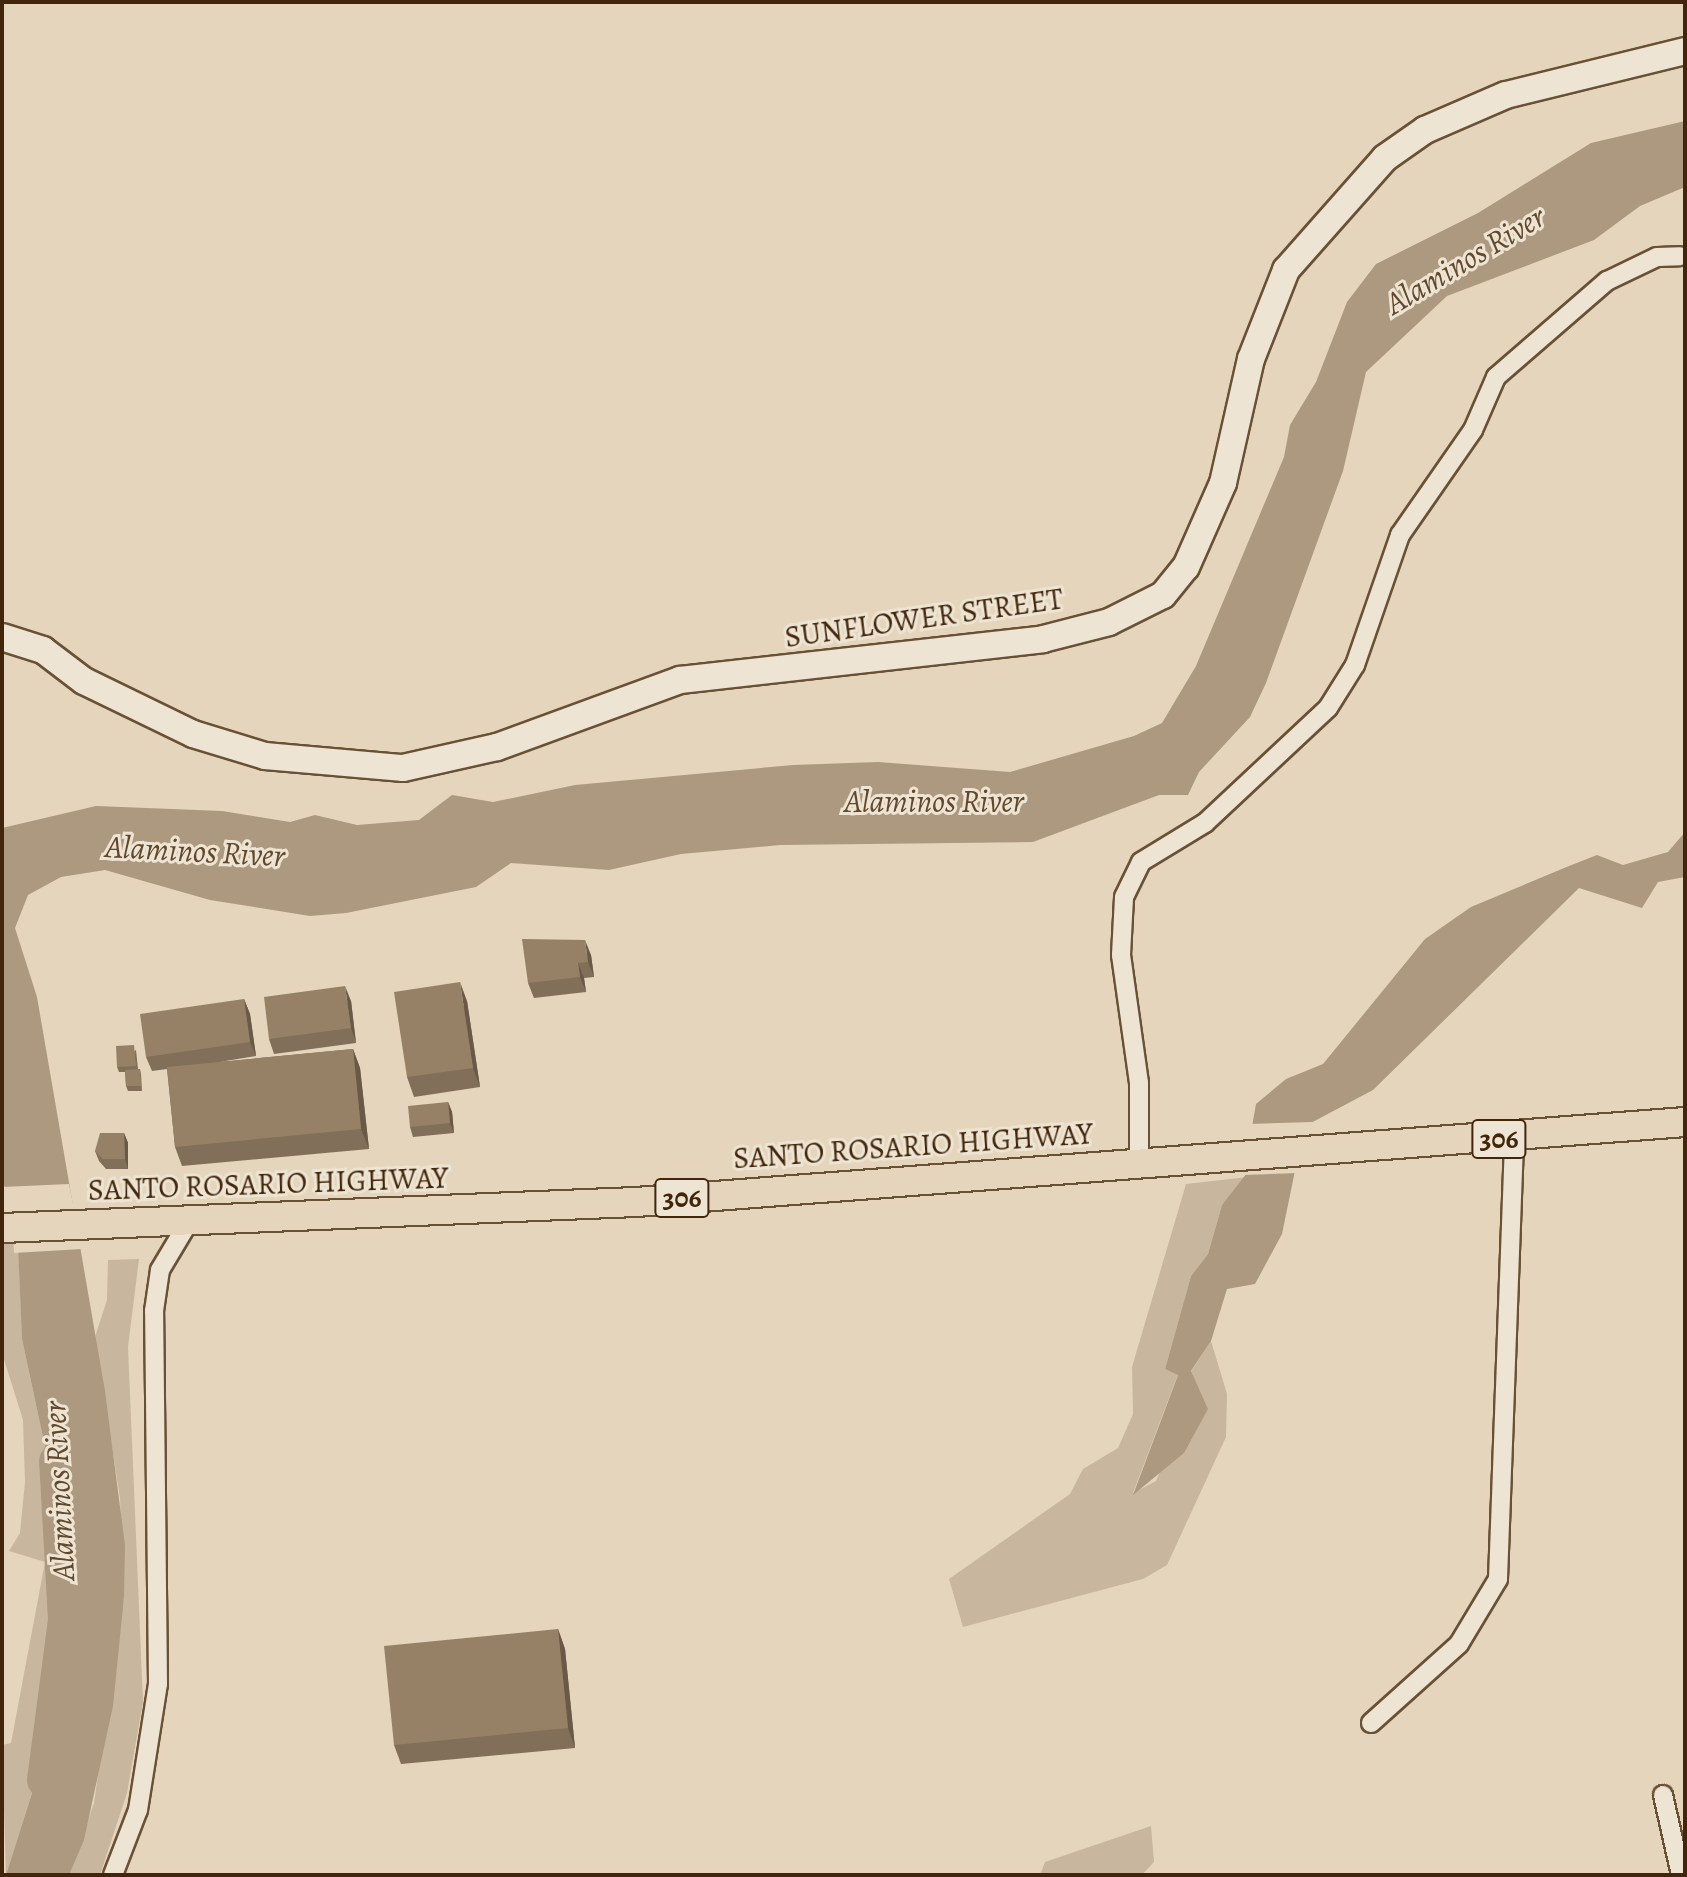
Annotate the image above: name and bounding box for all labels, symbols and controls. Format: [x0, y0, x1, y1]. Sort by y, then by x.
water label: Alaminos River [1378, 197, 1552, 323]
street label: SUNFLOWER STREET [782, 581, 1066, 655]
water label: Alaminos River [844, 782, 1024, 820]
water label: Alaminos River [104, 827, 286, 875]
street label: SANTO ROSARIO HIGHWAY [732, 1115, 1094, 1177]
road number: 306 [1471, 1115, 1527, 1163]
street label: SANTO ROSARIO HIGHWAY [87, 1160, 449, 1208]
road number: 306 [654, 1174, 710, 1222]
water label: Alaminos River [35, 1400, 83, 1582]

